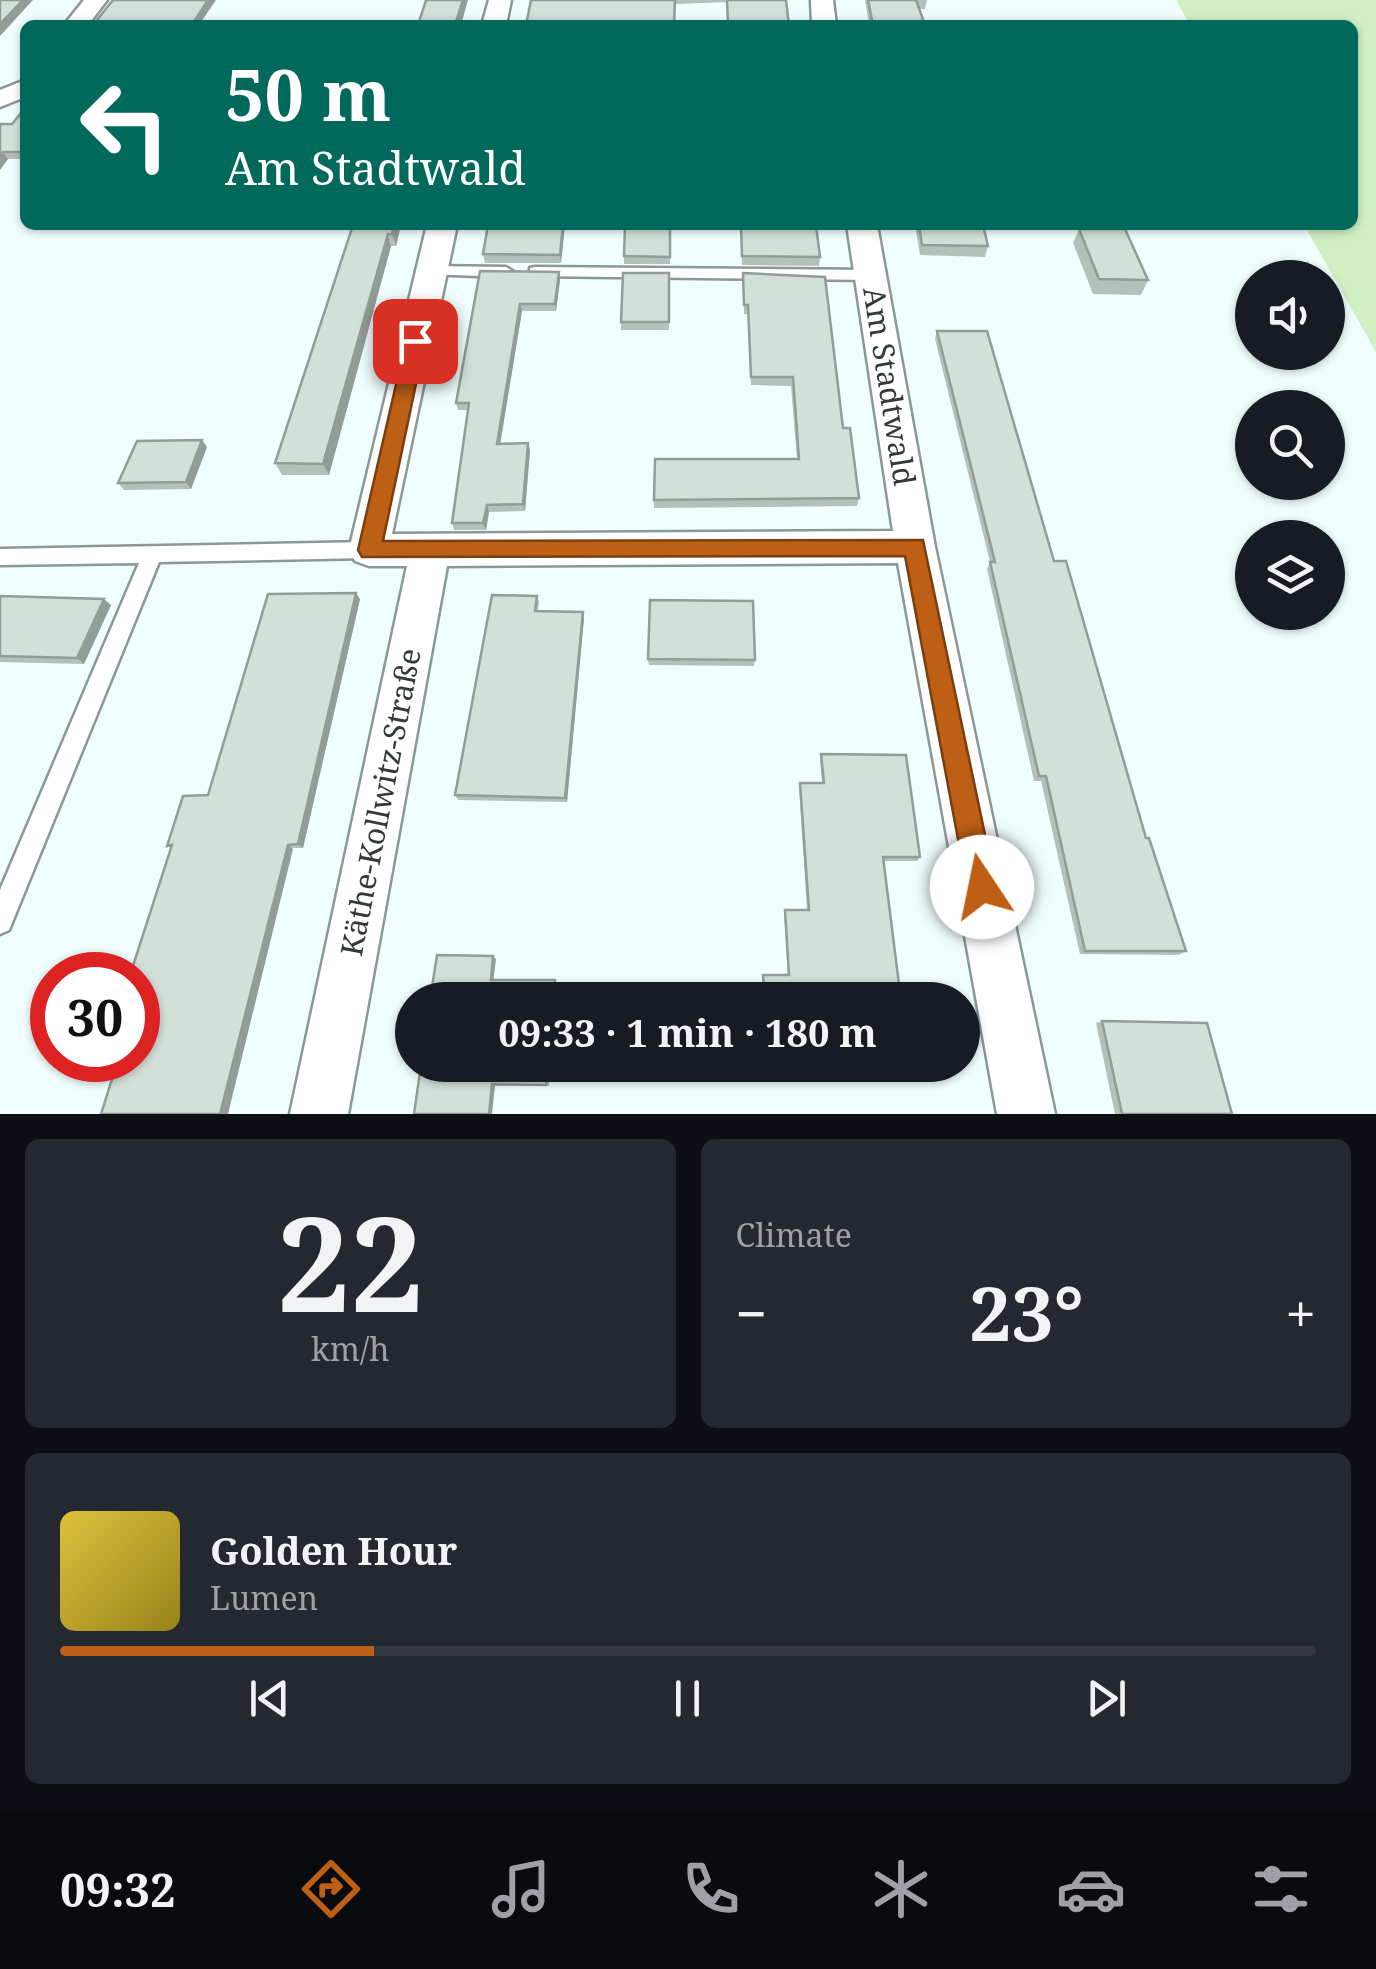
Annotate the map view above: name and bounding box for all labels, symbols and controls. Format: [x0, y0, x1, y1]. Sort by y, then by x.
text: 50 m [225, 46, 391, 142]
icon: left [60, 60, 190, 190]
text: Am Stadtwald [225, 137, 526, 198]
map controls [1235, 260, 1345, 630]
button: sound [1235, 260, 1345, 370]
street label: Am Stadtwald [854, 284, 926, 488]
pin [373, 299, 458, 384]
icon: arrive [388, 314, 443, 369]
button: search [1235, 390, 1345, 500]
button: layers [1235, 520, 1345, 630]
street label: Käthe-Kollwitz-Straße [330, 645, 430, 959]
position arrow [930, 835, 1034, 939]
speed limit sign: 30 [30, 952, 160, 1082]
text: 09:33 · 1 min · 180 m [498, 1006, 877, 1058]
text: 22 [277, 1173, 424, 1350]
text: Climate [736, 1213, 852, 1256]
text: 23° [969, 1261, 1084, 1363]
text: − [736, 1275, 767, 1350]
text: + [1285, 1275, 1316, 1350]
text: km/h [311, 1327, 390, 1370]
text: Golden Hour [210, 1524, 457, 1576]
text: Lumen [210, 1576, 318, 1619]
icon: previous [242, 1671, 297, 1726]
icon: pause [660, 1671, 715, 1726]
icon: next [1079, 1671, 1134, 1726]
icon: directions [296, 1854, 366, 1924]
icon: music [486, 1854, 556, 1924]
icon: phone [676, 1854, 746, 1924]
icon: climate [866, 1854, 936, 1924]
icon: car [1056, 1854, 1126, 1924]
icon: filters [1246, 1854, 1316, 1924]
text: 09:32 [60, 1859, 175, 1920]

